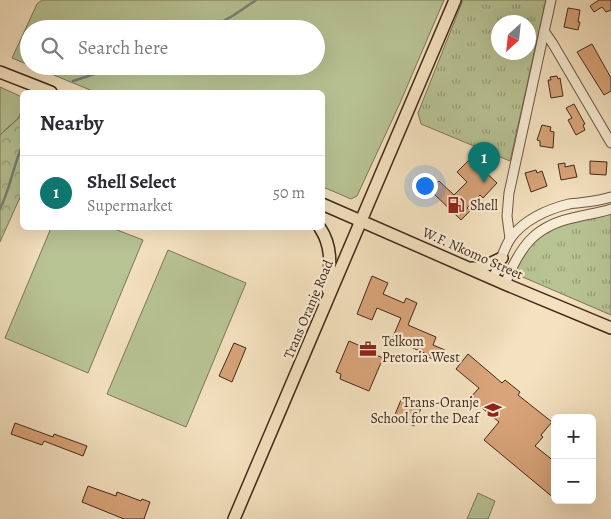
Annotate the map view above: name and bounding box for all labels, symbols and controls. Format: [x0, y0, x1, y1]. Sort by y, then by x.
north arrow [491, 15, 536, 60]
search box [20, 20, 325, 75]
icon: search [38, 34, 66, 62]
text: Search here [78, 35, 168, 61]
text: Nearby [40, 109, 103, 137]
pin: 1 [468, 142, 500, 183]
text: Shell Select [87, 169, 176, 195]
your location [412, 173, 438, 199]
text: 1 [53, 182, 59, 204]
text: 50 m [273, 182, 305, 204]
text: Supermarket [87, 195, 173, 217]
fuel station icon: Shell [446, 195, 466, 215]
place label: Shell [470, 196, 498, 215]
street label: W.F. Nkomo Street [419, 222, 526, 284]
street label: Trans Oranje Road [279, 256, 338, 362]
place label: Telkom Pretoria West [382, 332, 460, 367]
office icon: Telkom Pretoria West [358, 339, 378, 359]
place label: Trans-Oranje School for the Deaf [370, 393, 481, 428]
school or university icon: Trans-Oranje School for the Deaf [483, 400, 503, 420]
map controls [551, 414, 596, 504]
button: + [551, 414, 596, 459]
button: − [551, 459, 596, 504]

